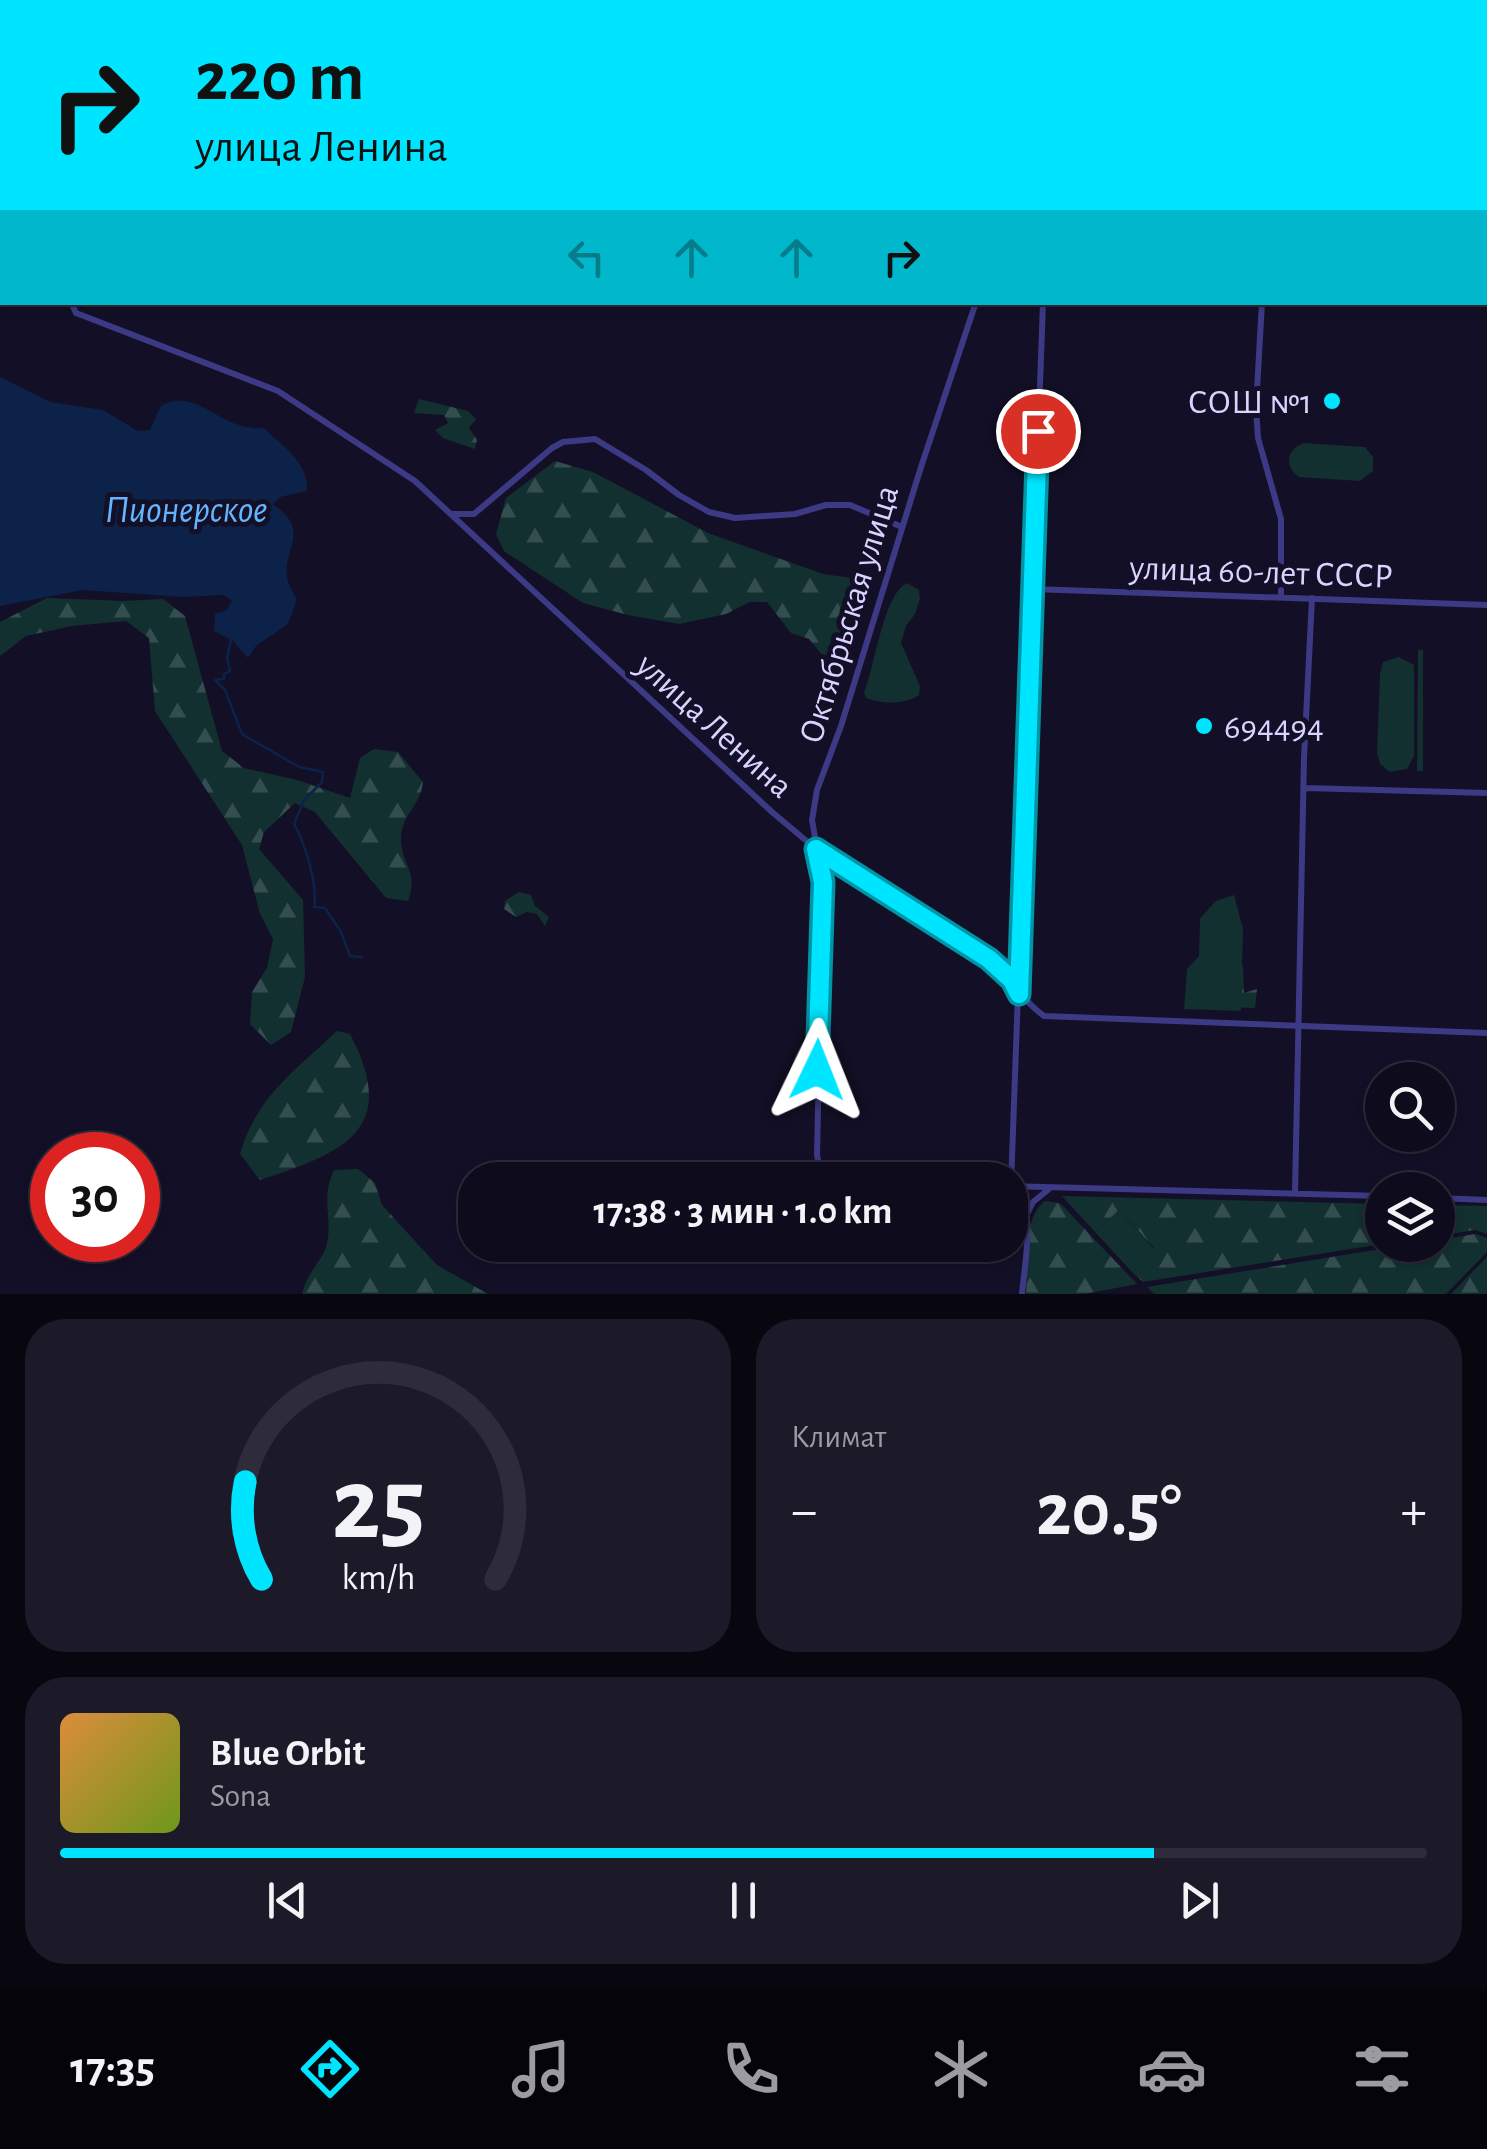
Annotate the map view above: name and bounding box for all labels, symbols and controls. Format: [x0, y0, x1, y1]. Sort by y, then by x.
icon: right [30, 40, 160, 170]
text: 220 m [195, 43, 364, 113]
text: улица Ленина [195, 125, 448, 170]
icon: left [559, 230, 614, 285]
icon: ahead [664, 230, 719, 285]
icon: ahead [769, 230, 824, 285]
icon: right [874, 230, 929, 285]
place label: СОШ №1 [1188, 385, 1312, 420]
pin [996, 389, 1081, 474]
marker: СОШ №1 [1321, 390, 1343, 412]
icon: arrive [1011, 404, 1066, 459]
street label: Октябрьская улица [794, 481, 905, 748]
water label: Пионерское [105, 492, 267, 530]
street label: улица 60-лет СССР [1128, 550, 1393, 595]
street label: улица Ленина [628, 647, 799, 805]
place label: 694494 [1224, 710, 1324, 745]
marker: 694494 [1193, 715, 1215, 737]
position arrow [765, 1018, 869, 1122]
map controls [1365, 1062, 1455, 1262]
button: search [1365, 1062, 1455, 1152]
speed limit sign: 30 [30, 1132, 160, 1262]
button: layers [1365, 1172, 1455, 1262]
text: 17:38 · 3 мин · 1.0 km [593, 1193, 893, 1231]
text: Климат [791, 1421, 886, 1453]
text: 25 [331, 1454, 425, 1558]
text: 20.5° [1036, 1474, 1182, 1549]
text: − [791, 1484, 817, 1539]
text: + [1401, 1484, 1427, 1539]
text: km/h [341, 1560, 415, 1596]
text: Blue Orbit [210, 1735, 365, 1773]
text: Sona [210, 1780, 271, 1812]
icon: previous [260, 1873, 315, 1928]
icon: pause [716, 1873, 771, 1928]
icon: next [1172, 1873, 1227, 1928]
icon: directions [295, 2034, 365, 2104]
icon: music [506, 2034, 576, 2104]
icon: phone [716, 2034, 786, 2104]
icon: climate [926, 2034, 996, 2104]
icon: car [1137, 2034, 1207, 2104]
icon: filters [1347, 2034, 1417, 2104]
text: 17:35 [70, 2046, 155, 2091]

